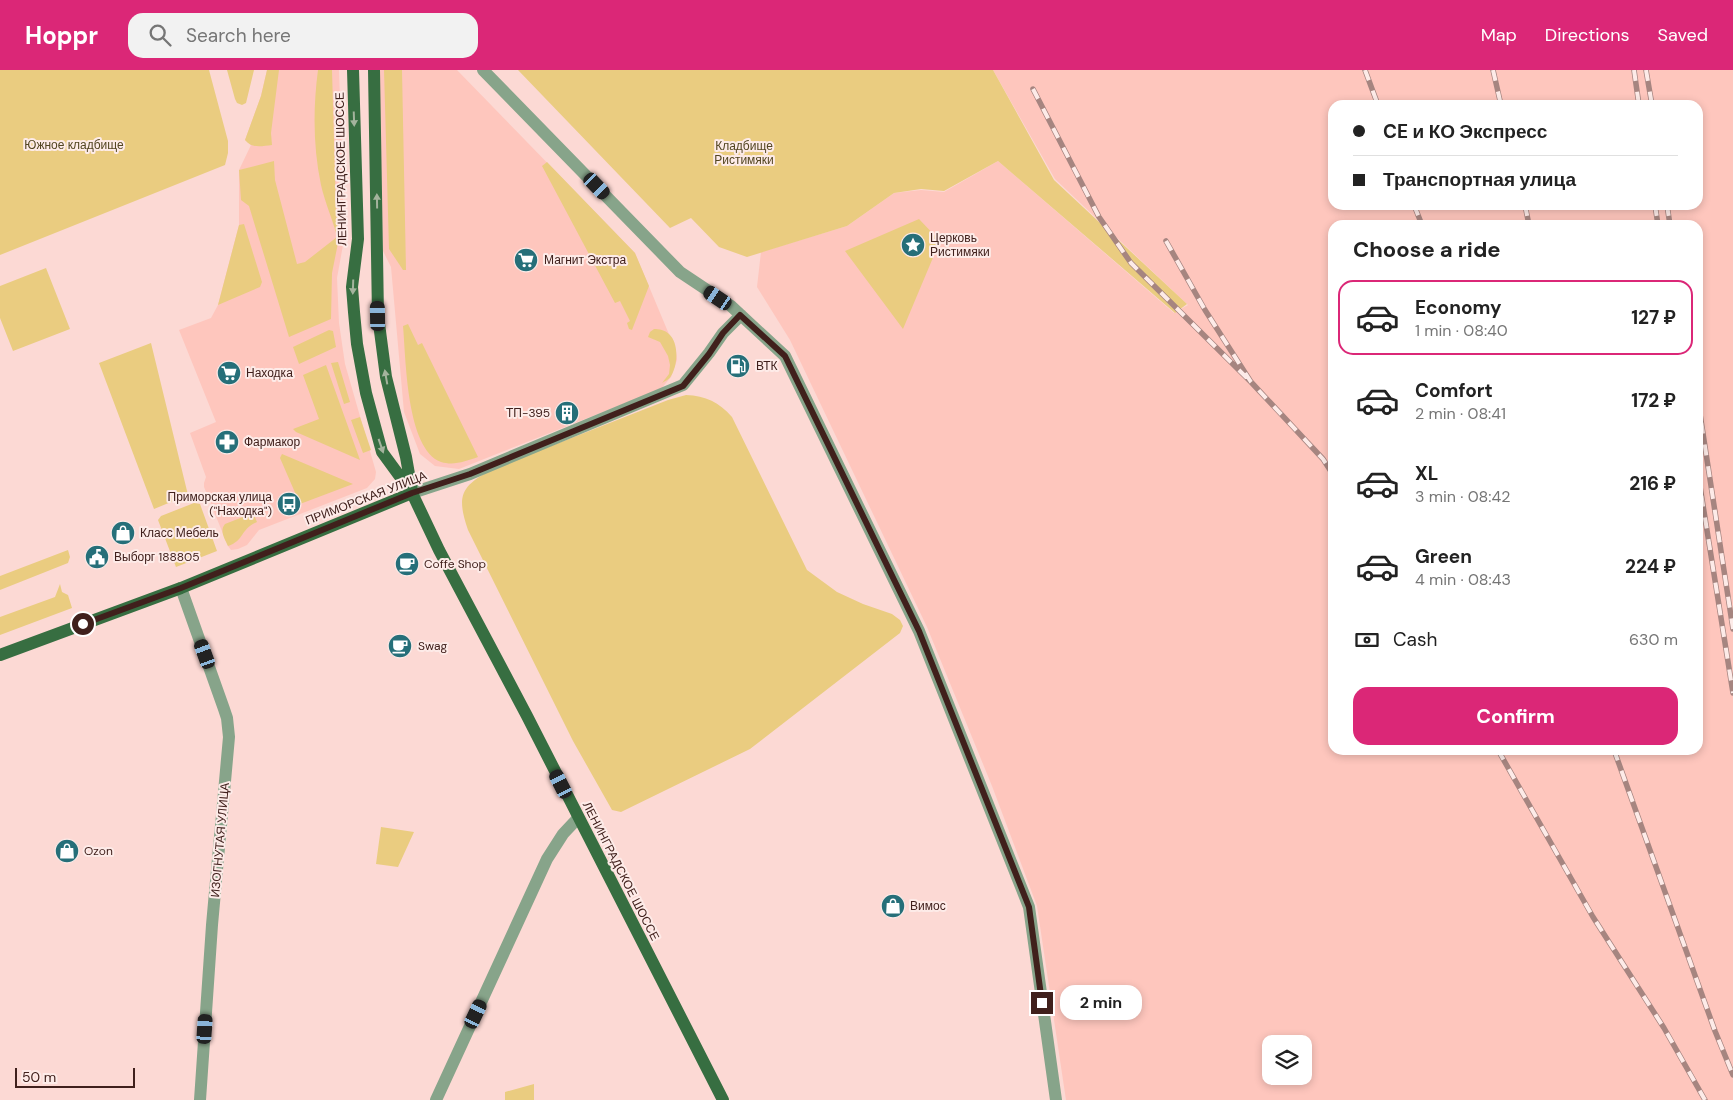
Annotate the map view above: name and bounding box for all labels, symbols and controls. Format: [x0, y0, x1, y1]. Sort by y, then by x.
search box [128, 13, 478, 58]
text: Hoppr [25, 20, 98, 51]
icon: search [146, 21, 174, 49]
text: Search here [186, 23, 291, 48]
text: Map [1481, 23, 1517, 47]
text: Directions [1545, 23, 1630, 47]
text: Saved [1658, 23, 1708, 47]
street label: ЛЕНИНГРАДСКОЕ ШОССЕ [332, 92, 350, 246]
one-way arrow [351, 111, 359, 127]
text: CE и КО Экспресс [1383, 119, 1547, 144]
park label: Южное кладбище [24, 137, 124, 153]
park label: Кладбище Ристимяки [714, 138, 774, 168]
text: Транспортная улица [1383, 167, 1576, 192]
car [581, 170, 612, 202]
one-way arrow [372, 193, 380, 209]
place label: Церковь Ристимяки [930, 230, 990, 260]
place icon: Церковь Ристимяки [900, 232, 926, 258]
text: Choose a ride [1353, 235, 1501, 264]
supermarket icon: Магнит Экстра [513, 247, 539, 273]
place label: Магнит Экстра [544, 252, 626, 268]
one-way arrow [349, 279, 357, 295]
car [701, 283, 734, 313]
icon: car [1355, 295, 1400, 340]
text: Economy [1415, 295, 1502, 320]
car [370, 301, 385, 331]
text: 127 ₽ [1631, 305, 1676, 330]
text: 1 min · 08:40 [1415, 320, 1508, 341]
fuel station icon: ВТК [725, 353, 751, 379]
place label: ВТК [756, 358, 778, 374]
supermarket icon: Находка [216, 360, 242, 386]
place label: Находка [246, 365, 293, 381]
one-way arrow [382, 369, 390, 385]
icon: car [1355, 378, 1400, 423]
text: Comfort [1415, 378, 1493, 403]
text: 172 ₽ [1631, 388, 1676, 413]
building icon: ТП-395 [554, 400, 580, 426]
text: 2 min · 08:41 [1415, 403, 1506, 424]
place label: ТП-395 [506, 405, 550, 421]
pharmacy icon: Фармакор [214, 429, 240, 455]
place label: Фармакор [244, 434, 300, 450]
one-way arrow [378, 439, 385, 454]
icon: car [1355, 461, 1400, 506]
text: XL [1415, 461, 1438, 486]
street label: ПРИМОРСКАЯ УЛИЦА [303, 467, 429, 529]
text: 216 ₽ [1629, 471, 1676, 496]
text: 3 min · 08:42 [1415, 486, 1511, 507]
place label: Приморская улица ("Находка") [168, 489, 272, 519]
bus stop icon: Приморская улица ("Находка") [276, 491, 302, 517]
shop icon: Класс Мебель [110, 520, 136, 546]
place label: Класс Мебель [140, 525, 219, 541]
public building icon: Выборг 188805 [84, 544, 110, 570]
icon: car [1355, 544, 1400, 589]
text: Green [1415, 544, 1472, 569]
place label: Выборг 188805 [114, 549, 200, 565]
cafe icon: Coffe Shop [394, 551, 420, 577]
text: 224 ₽ [1625, 554, 1676, 579]
place label: Coffe Shop [424, 556, 486, 572]
text: 4 min · 08:43 [1415, 569, 1511, 590]
route start [72, 613, 94, 635]
icon: cash [1353, 626, 1381, 654]
text: Cash [1393, 627, 1437, 652]
text: 630 m [1629, 629, 1678, 650]
cafe icon: Swag [387, 633, 413, 659]
car [192, 637, 217, 671]
place label: Swag [418, 638, 447, 654]
button: Confirm [1353, 687, 1678, 745]
car [547, 767, 574, 801]
street label: ИЗОГНУТАЯ УЛИЦА [207, 782, 233, 898]
street label: ЛЕНИНГРАДСКОЕ ШОССЕ [579, 799, 663, 943]
shop icon: Ozon [54, 838, 80, 864]
place label: Ozon [84, 843, 113, 859]
shop icon: Вимос [880, 893, 906, 919]
place label: Вимос [910, 898, 946, 914]
callout: 2 min [1060, 986, 1142, 1020]
route end [1031, 992, 1053, 1014]
text: 2 min [1080, 992, 1122, 1013]
car [462, 997, 489, 1031]
car [196, 1014, 213, 1044]
map controls [1262, 1035, 1312, 1085]
button: layers [1262, 1035, 1312, 1085]
scale bar [15, 1065, 135, 1088]
text: 50 m [22, 1068, 56, 1086]

